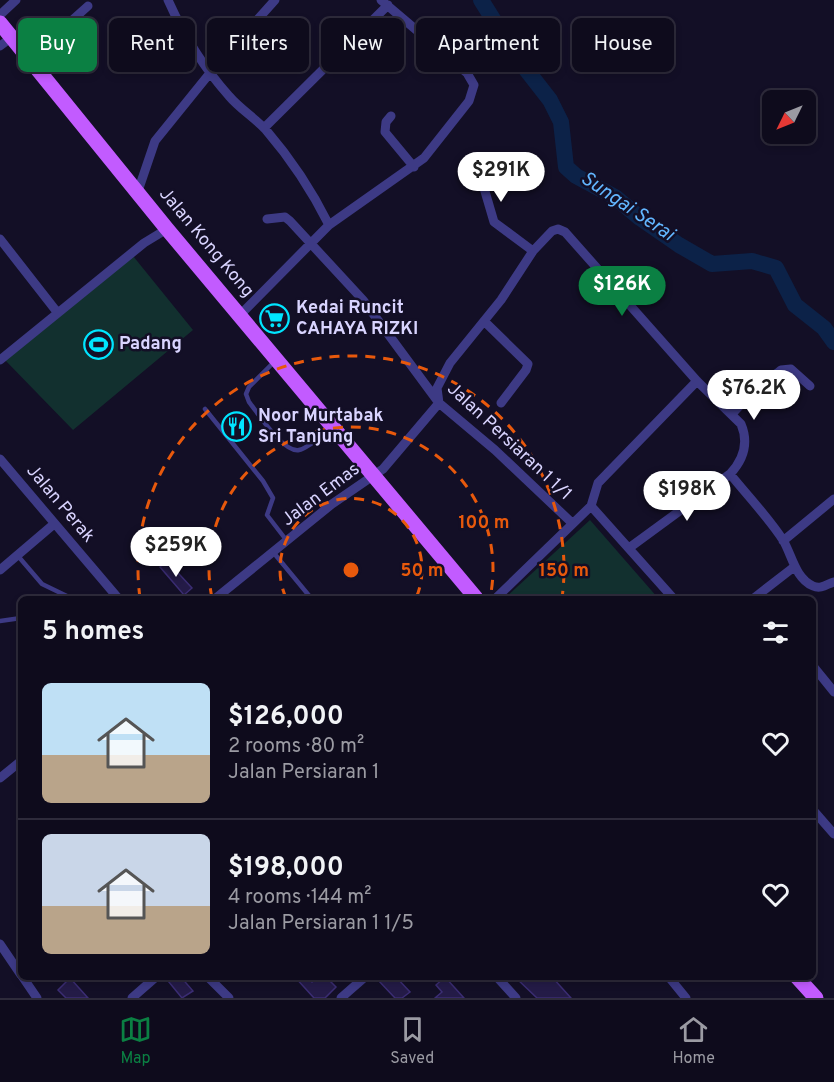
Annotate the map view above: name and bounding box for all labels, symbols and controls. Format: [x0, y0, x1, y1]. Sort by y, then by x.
chip: Buy [18, 18, 97, 72]
chip: Rent [109, 18, 195, 72]
chip: Filters [207, 18, 309, 72]
chip: New [321, 18, 404, 72]
chip: Apartment [416, 18, 560, 72]
chip: House [572, 18, 674, 72]
north arrow [762, 90, 816, 144]
map controls [762, 90, 816, 144]
pin: $291K [459, 152, 543, 203]
text: $291K [472, 158, 530, 184]
water label: Sungai Serai [575, 166, 680, 249]
street label: Jalan Kong Kong [153, 183, 259, 303]
pin: $126K [580, 266, 664, 317]
text: $126K [593, 272, 651, 298]
place label: Kedai Runcit CAHAYA RIZKI [296, 297, 418, 341]
supermarket icon: Kedai Runcit CAHAYA RIZKI [259, 302, 291, 334]
sports icon: Padang [82, 328, 114, 360]
place label: Padang [119, 333, 182, 356]
pin: $76.2K [705, 370, 803, 421]
text: $76.2K [721, 376, 787, 402]
street label: Jalan Persiaran 1 1/1 [442, 378, 576, 506]
place label: Noor Murtabak Sri Tanjung [258, 405, 384, 449]
restaurant icon: Noor Murtabak Sri Tanjung [221, 410, 253, 442]
street label: Jalan Emas [277, 458, 365, 532]
street label: Jalan Perak [21, 460, 99, 548]
pin: $198K [645, 471, 729, 522]
text: $198K [657, 477, 717, 503]
text: 100 m [458, 512, 510, 535]
pin: $259K [134, 527, 218, 578]
text: $259K [145, 533, 207, 559]
centre of rings [341, 560, 361, 580]
text: 50 m [400, 560, 444, 583]
text: 150 m [539, 560, 589, 583]
text: 5 homes [42, 616, 144, 649]
icon: filters [759, 616, 792, 649]
text: $126,000 [228, 701, 344, 734]
icon: home [90, 707, 162, 779]
icon: heart [759, 727, 792, 760]
text: 2 rooms · 80 m² [228, 734, 364, 760]
text: Jalan Persiaran 1 [228, 760, 379, 786]
text: $198,000 [228, 852, 344, 885]
icon: home [90, 858, 162, 930]
icon: heart [759, 878, 792, 911]
text: 4 rooms · 144 m² [228, 885, 371, 911]
text: Jalan Persiaran 1 1/5 [228, 911, 414, 937]
tab: Map [119, 1013, 152, 1069]
tab: Saved [390, 1013, 434, 1069]
tab: Home [672, 1013, 715, 1069]

